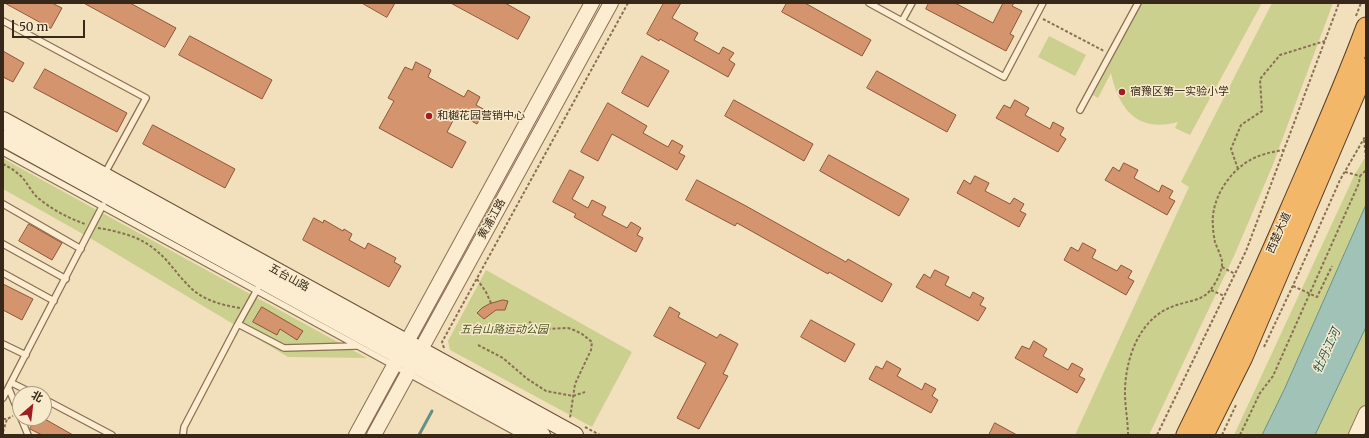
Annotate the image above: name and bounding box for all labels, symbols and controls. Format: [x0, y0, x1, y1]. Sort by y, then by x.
scale bar [14, 12, 87, 38]
text: 50 m [19, 19, 48, 34]
place label: 宿豫区第一实验小学 [1130, 85, 1229, 99]
marker: 宿豫区第一实验小学 [1117, 87, 1127, 97]
place label: 和樾花园营销中心 [437, 109, 525, 123]
marker: 和樾花园营销中心 [424, 111, 434, 121]
street label: 黄浦江路 [476, 197, 508, 241]
street label: 西楚大道 [1264, 210, 1294, 256]
street label: 五台山路 [267, 262, 311, 294]
park label: 五台山路运动公园 [460, 323, 548, 337]
water label: 牡丹江河 [1310, 326, 1344, 376]
north arrow [12, 386, 52, 426]
text: 北 [29, 388, 45, 405]

